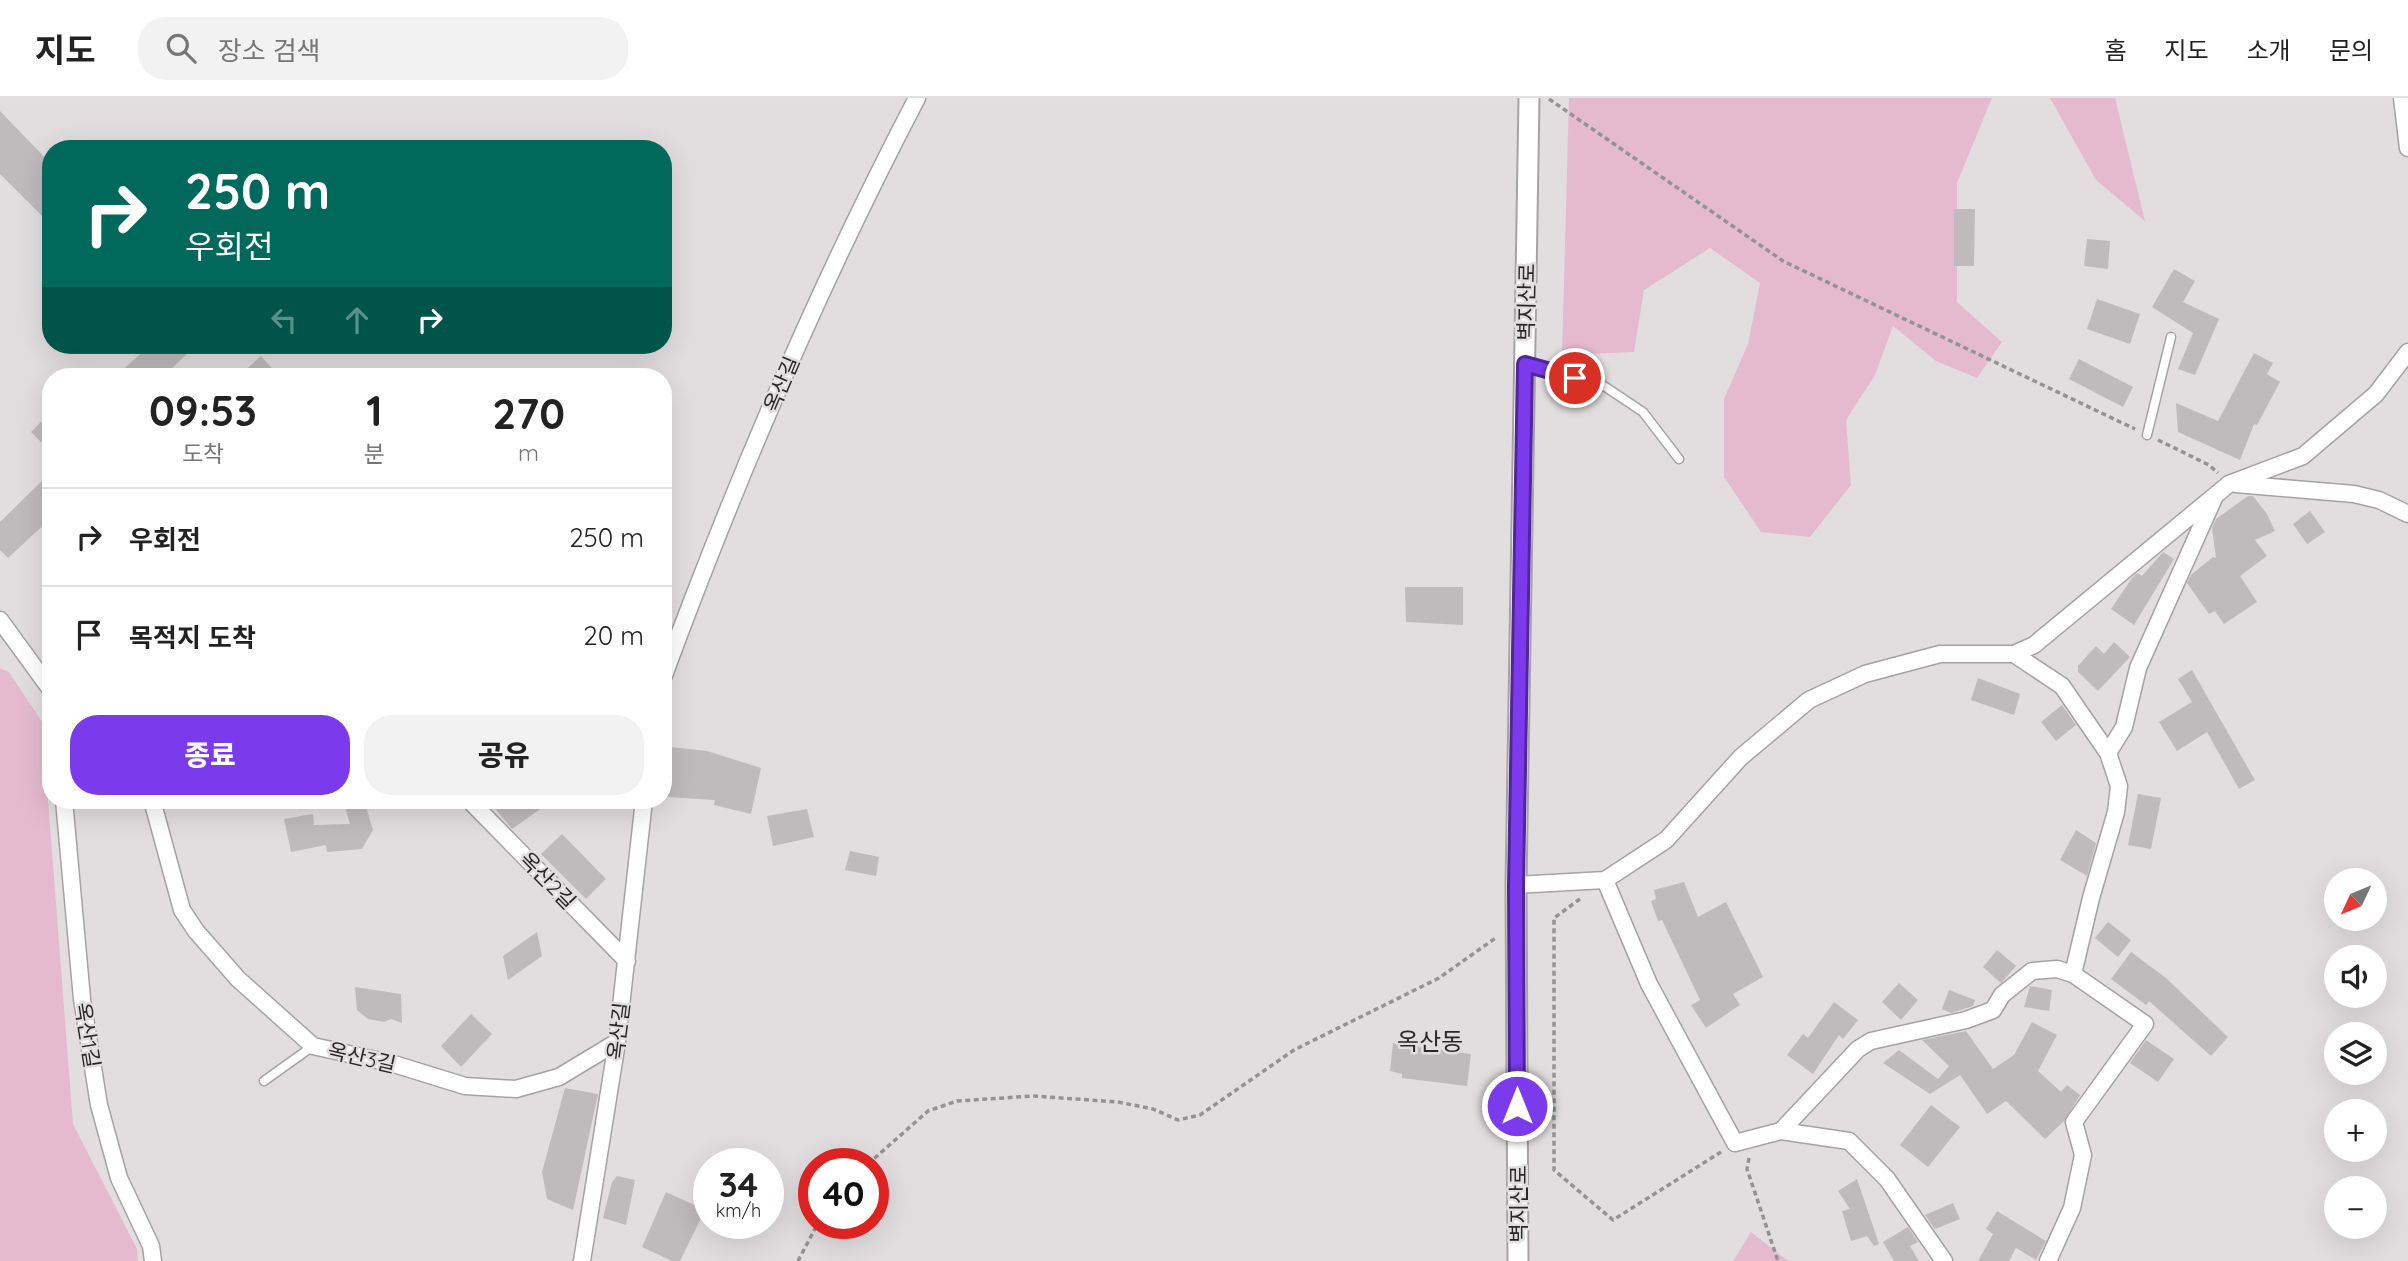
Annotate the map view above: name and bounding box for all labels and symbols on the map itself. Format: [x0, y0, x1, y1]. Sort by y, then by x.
street label: 벽지산로 [1512, 263, 1540, 341]
pin [1545, 348, 1605, 408]
street label: 옥산길 [758, 352, 804, 416]
street label: 옥산2길 [514, 846, 582, 914]
north arrow [2324, 868, 2387, 931]
street label: 옥산1길 [70, 1001, 106, 1069]
street label: 옥산길 [602, 1001, 634, 1061]
district label: 옥산동 [1397, 1026, 1463, 1056]
street label: 옥산3길 [325, 1037, 399, 1077]
position arrow [1480, 1069, 1554, 1143]
speed limit sign: 40 [798, 1148, 889, 1239]
street label: 벽지산로 [1505, 1165, 1531, 1243]

